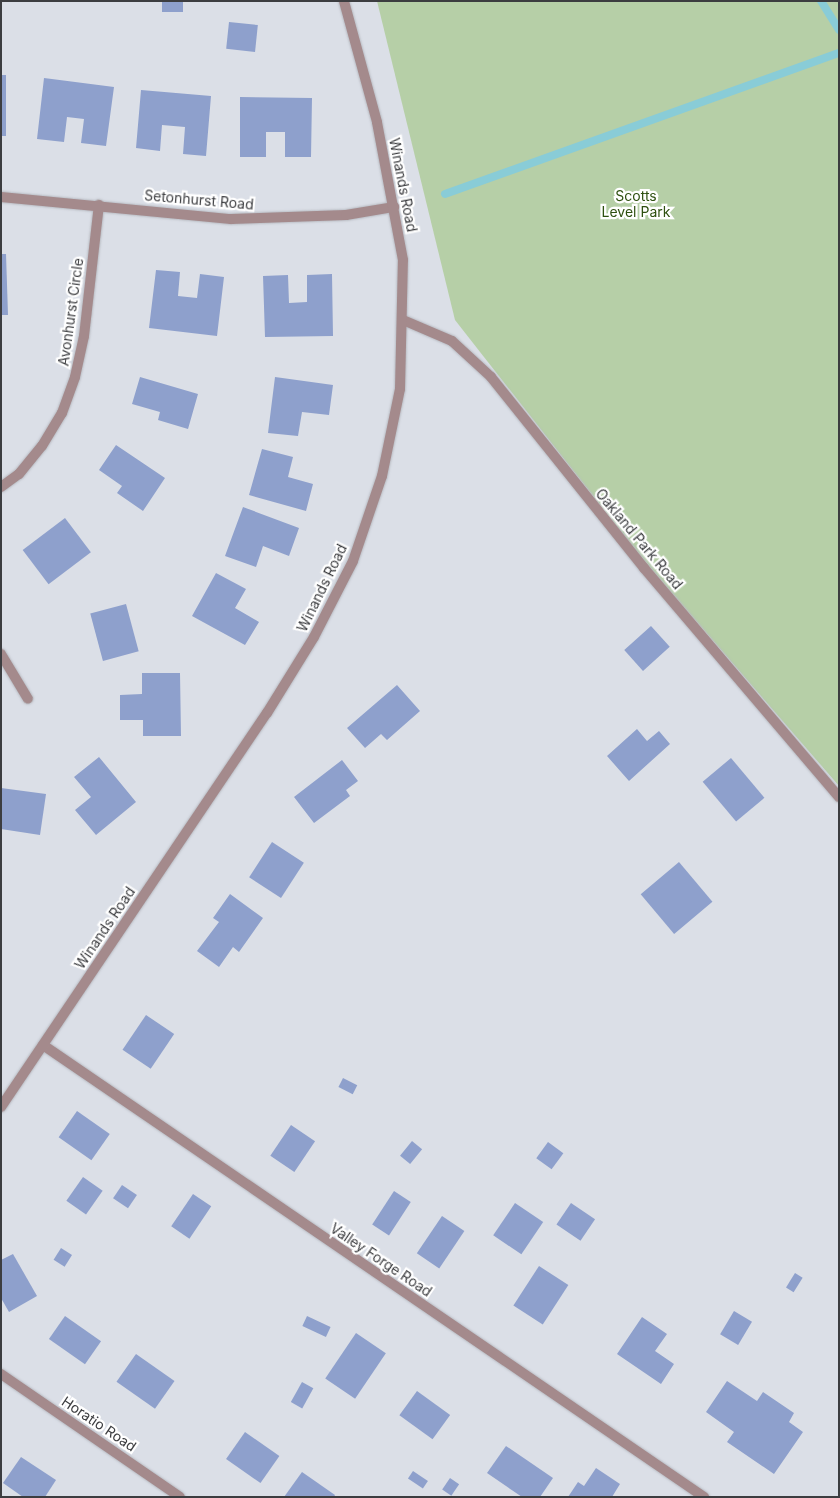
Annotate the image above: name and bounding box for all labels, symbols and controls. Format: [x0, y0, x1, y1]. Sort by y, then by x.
street label: Winands Road [386, 137, 420, 233]
street label: Setonhurst Road [144, 187, 254, 213]
park label: Scotts Level Park [602, 188, 670, 220]
street label: Avonhurst Circle [55, 257, 87, 367]
street label: Oakland Park Road [592, 485, 686, 593]
street label: Winands Road [294, 542, 350, 634]
street label: Winands Road [71, 884, 139, 972]
street label: Valley Forge Road [327, 1220, 435, 1300]
street label: Horatio Road [59, 1393, 139, 1455]

